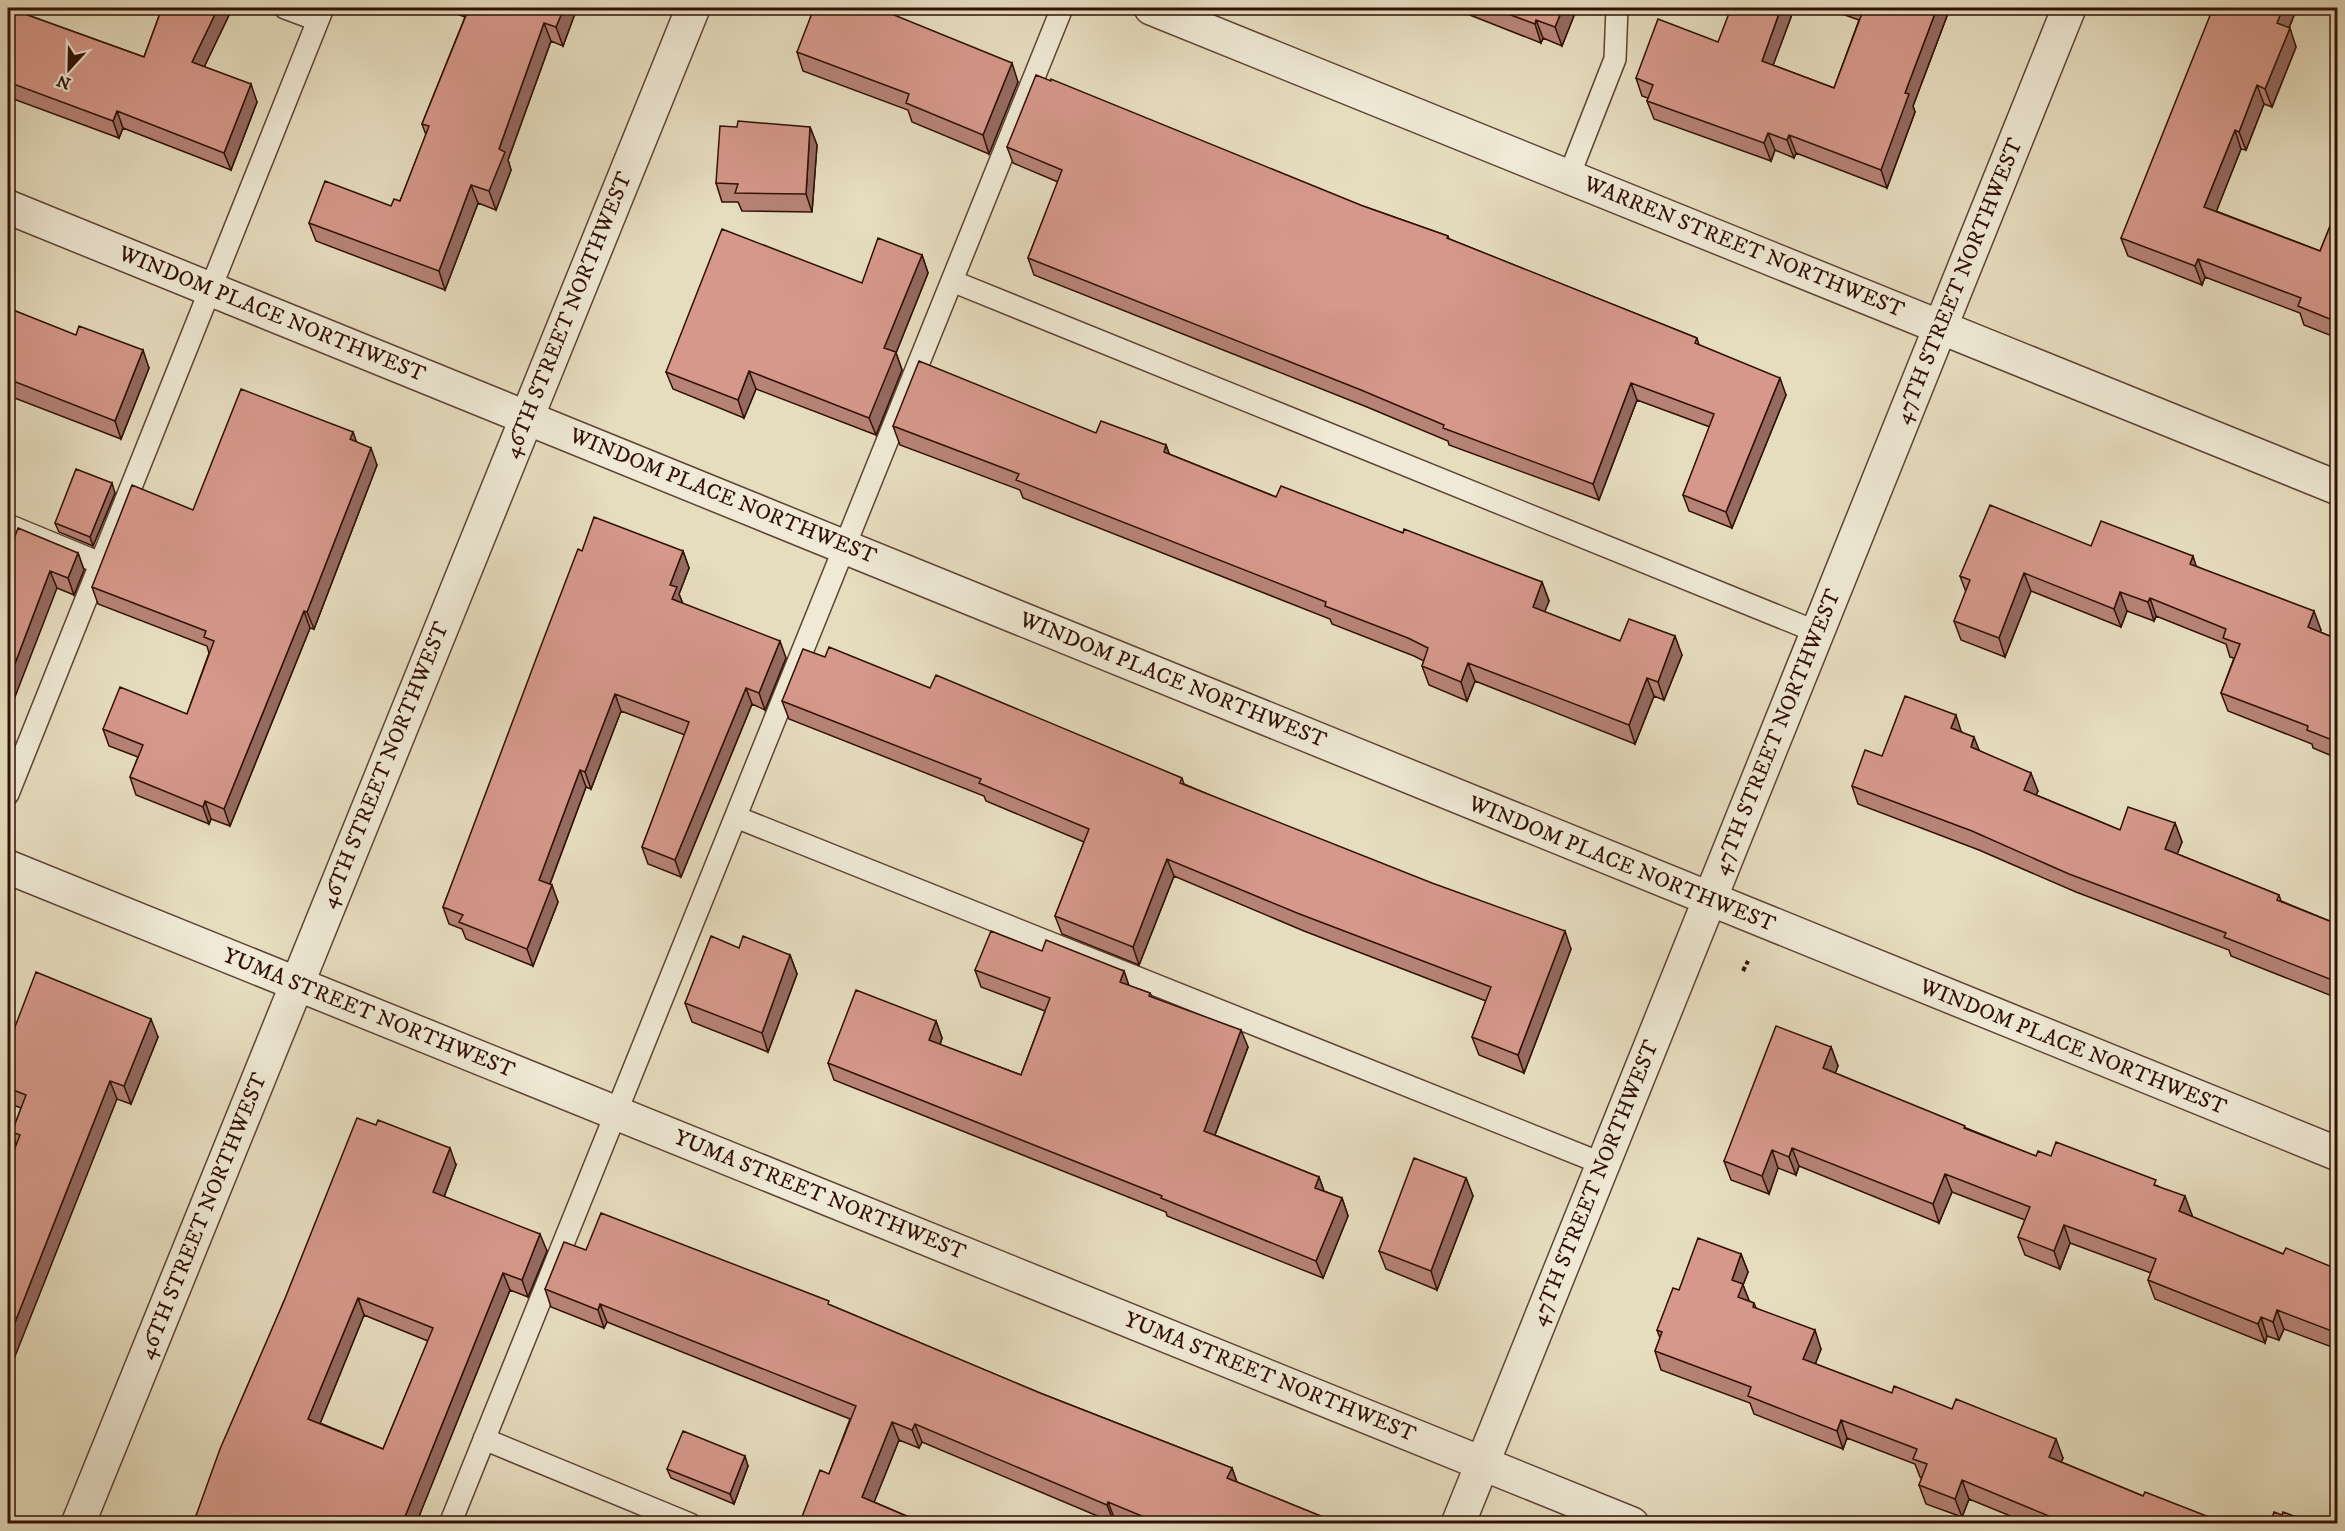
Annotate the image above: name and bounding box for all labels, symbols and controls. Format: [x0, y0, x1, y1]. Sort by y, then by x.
north arrow [39, 39, 99, 99]
text: N [54, 70, 74, 94]
street label: 47TH STREET NORTHWEST [1889, 134, 2029, 428]
street label: 46TH STREET NORTHWEST [498, 168, 638, 462]
street label: WARREN STREET NORTHWEST [1579, 170, 1909, 324]
street label: WINDOM PLACE NORTHWEST [114, 240, 430, 388]
street label: WINDOM PLACE NORTHWEST [565, 422, 881, 570]
street label: 47TH STREET NORTHWEST [1707, 585, 1847, 879]
street label: WINDOM PLACE NORTHWEST [1015, 606, 1331, 754]
street label: 46TH STREET NORTHWEST [315, 618, 455, 912]
street label: WINDOM PLACE NORTHWEST [1464, 790, 1780, 938]
street label: YUMA STREET NORTHWEST [219, 942, 519, 1084]
street label: WINDOM PLACE NORTHWEST [1915, 973, 2231, 1121]
street label: 47TH STREET NORTHWEST [1525, 1036, 1665, 1330]
street label: 46TH STREET NORTHWEST [133, 1069, 273, 1363]
street label: YUMA STREET NORTHWEST [670, 1124, 970, 1266]
street label: YUMA STREET NORTHWEST [1120, 1306, 1420, 1448]

